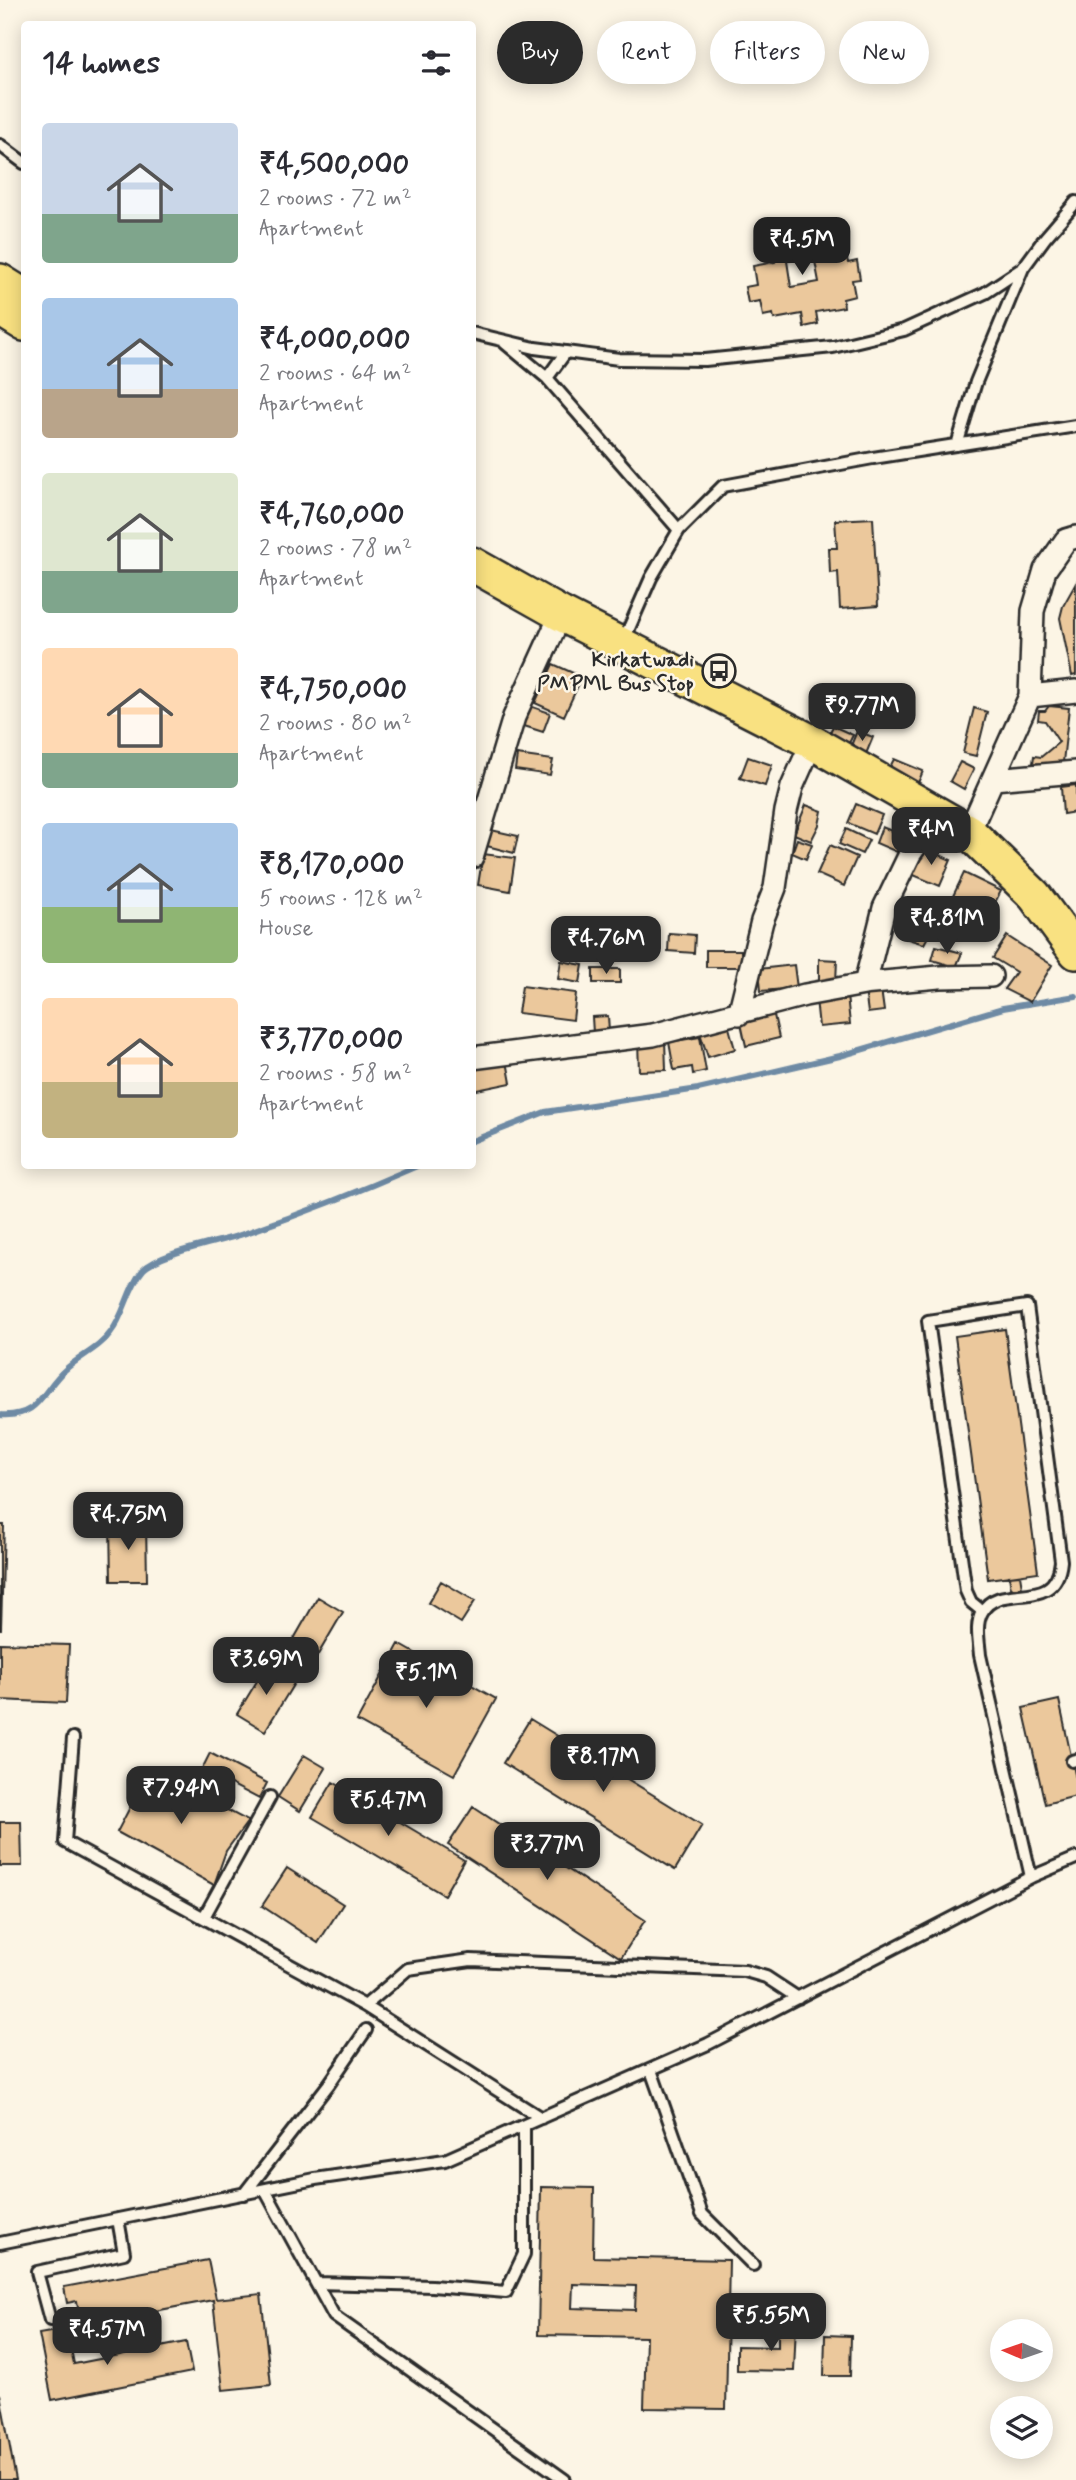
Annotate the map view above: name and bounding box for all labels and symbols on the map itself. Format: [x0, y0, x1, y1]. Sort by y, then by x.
pin: ₹4.5M [753, 218, 851, 277]
place label: Kirkatwadi PMPML Bus Stop [537, 646, 694, 698]
bus stop icon: Kirkatwadi PMPML Bus Stop [700, 652, 738, 690]
pin: ₹9.77M [805, 684, 919, 743]
pin: ₹4M [897, 808, 965, 867]
pin: ₹4.81M [890, 897, 1004, 956]
pin: ₹4.76M [549, 916, 663, 976]
pin: ₹4.75M [71, 1492, 185, 1552]
pin: ₹3.69M [209, 1638, 323, 1697]
pin: ₹5.1M [377, 1650, 475, 1710]
pin: ₹8.17M [546, 1734, 660, 1794]
pin: ₹7.94M [124, 1766, 238, 1826]
pin: ₹5.47M [331, 1778, 445, 1838]
pin: ₹3.77M [490, 1822, 604, 1882]
pin: ₹5.55M [714, 2294, 828, 2353]
pin: ₹4.57M [50, 2308, 164, 2367]
north arrow [990, 2319, 1054, 2382]

